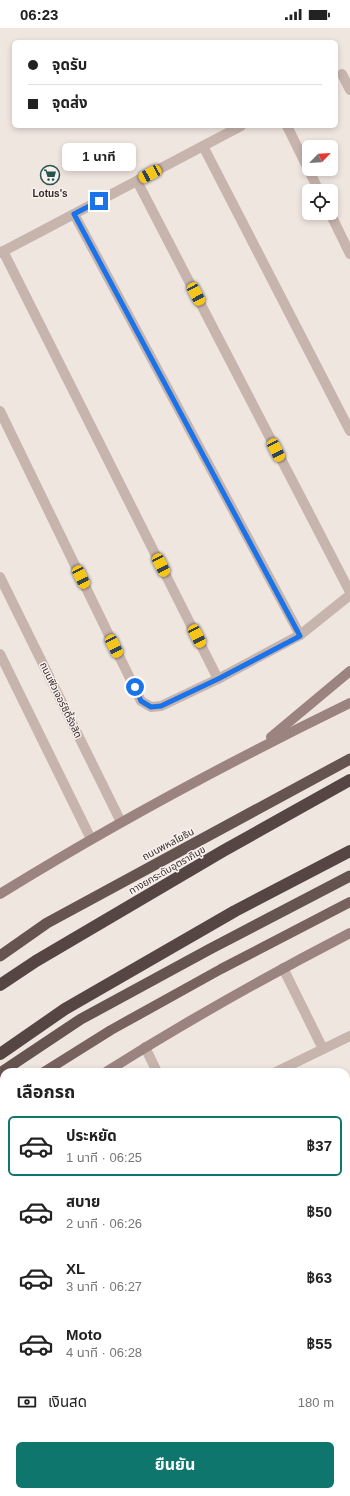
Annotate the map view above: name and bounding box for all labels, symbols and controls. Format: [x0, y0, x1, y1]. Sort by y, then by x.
text: 06:23 [20, 6, 58, 23]
text: จุดรับ [52, 56, 87, 73]
text: จุดส่ง [52, 94, 88, 111]
north arrow [302, 140, 338, 176]
map controls [302, 140, 338, 220]
callout: 1 นาที [62, 143, 136, 171]
text: 1 นาที [82, 149, 116, 164]
car [137, 163, 163, 185]
supermarket icon: Lotus's [39, 164, 61, 186]
button: locate [302, 184, 338, 220]
place label: Lotus's [32, 188, 68, 199]
route end [90, 192, 108, 210]
car [185, 281, 207, 307]
car [265, 437, 287, 463]
car [150, 552, 172, 578]
car [70, 564, 92, 590]
car [186, 623, 208, 649]
car [103, 633, 125, 659]
street label: ถนนฟิวเจอร์ซิตี้รังสิต [38, 659, 86, 740]
route start [126, 678, 144, 696]
street label: ถนนพหลโยธิน [140, 826, 196, 862]
street label: ทางยกระดับอุตราภิมุข [127, 844, 208, 897]
text: เลือกรถ [16, 1082, 75, 1102]
text: ประหยัด [66, 1127, 117, 1144]
icon: car [18, 1128, 54, 1164]
text: ฿37 [307, 1137, 332, 1154]
text: 1 นาที · 06:25 [66, 1150, 142, 1165]
text: สบาย [66, 1193, 100, 1210]
icon: car [18, 1194, 54, 1230]
text: ฿50 [307, 1203, 332, 1220]
text: 2 นาที · 06:26 [66, 1216, 142, 1231]
icon: car [18, 1260, 54, 1296]
text: XL [66, 1260, 85, 1277]
text: ฿63 [307, 1269, 332, 1286]
text: 3 นาที · 06:27 [66, 1279, 142, 1294]
icon: car [18, 1326, 54, 1362]
text: Moto [66, 1326, 102, 1343]
text: ฿55 [307, 1335, 332, 1352]
text: 4 นาที · 06:28 [66, 1345, 142, 1360]
icon: cash [16, 1391, 38, 1413]
text: เงินสด [48, 1393, 87, 1410]
text: 180 m [298, 1395, 334, 1410]
button: ยืนยัน [16, 1442, 334, 1488]

